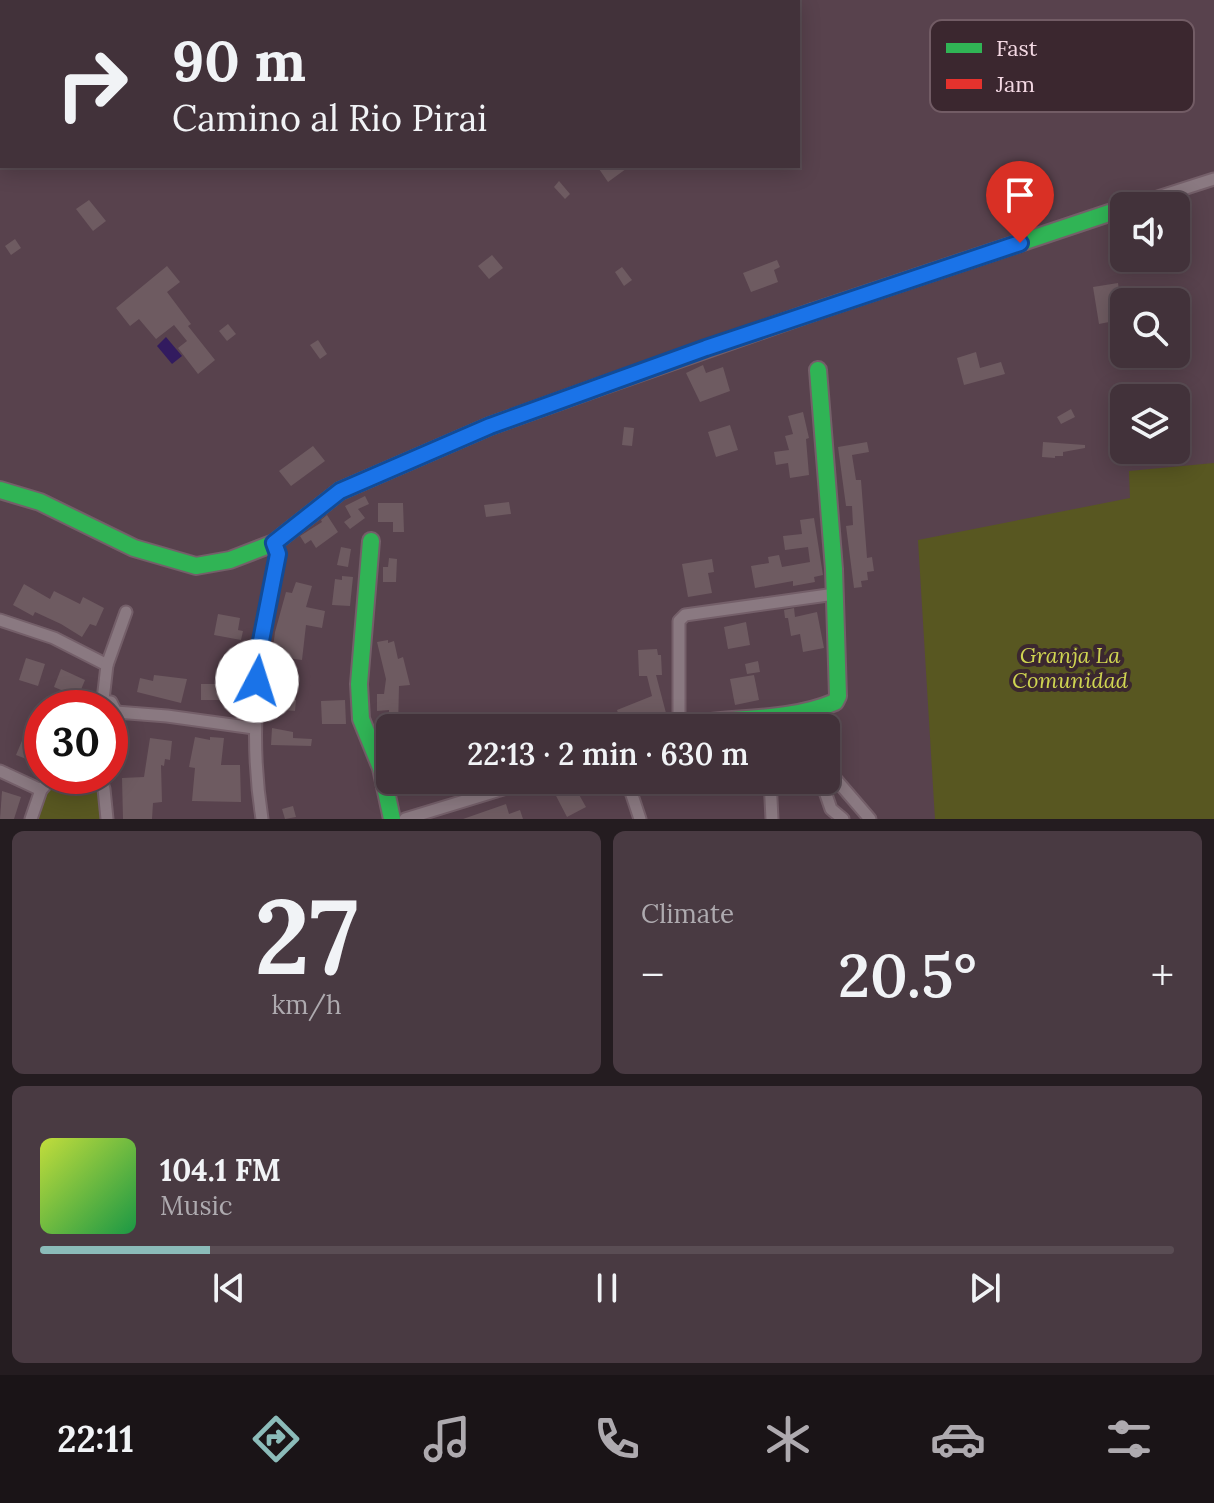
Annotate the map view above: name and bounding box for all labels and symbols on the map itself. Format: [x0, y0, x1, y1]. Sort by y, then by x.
legend [930, 20, 1194, 112]
text: Fast [996, 34, 1038, 62]
text: Jam [995, 70, 1035, 98]
pin [986, 161, 1054, 243]
position arrow [215, 639, 299, 723]
park label: Granja La Comunidad [1012, 641, 1129, 694]
speed limit sign: 30 [24, 690, 128, 794]

